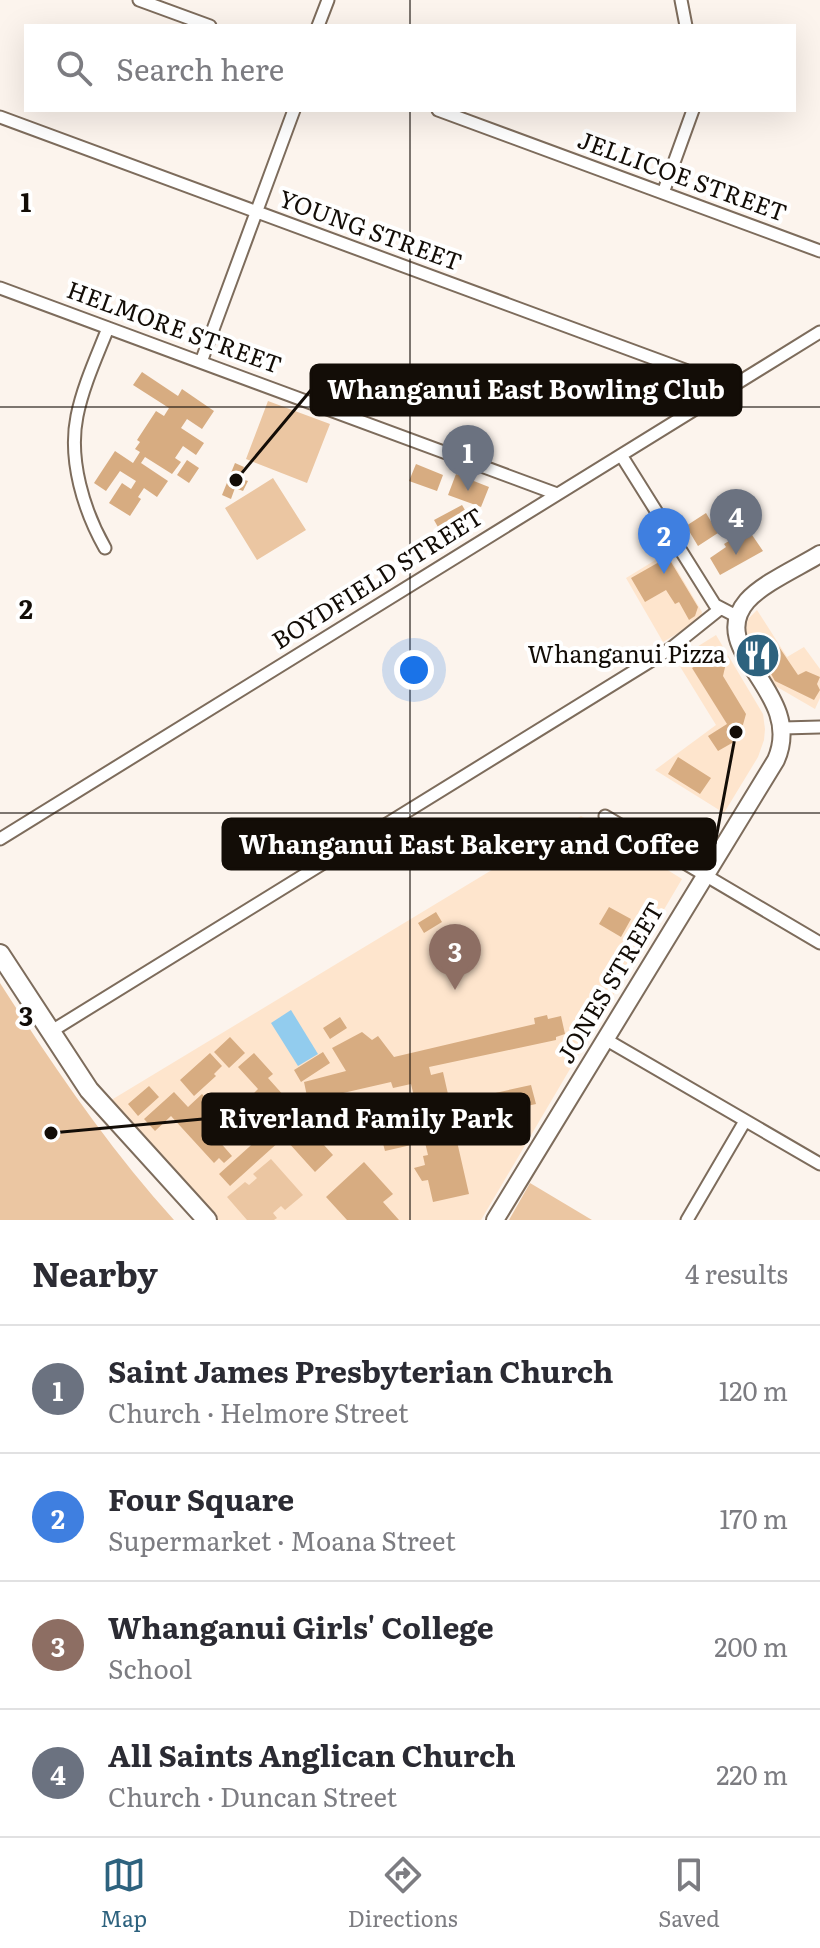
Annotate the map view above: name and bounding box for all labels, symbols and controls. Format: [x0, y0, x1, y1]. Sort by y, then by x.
search box [24, 24, 796, 112]
icon: search [52, 46, 96, 90]
text: Search here [116, 46, 284, 90]
street label: JELLICOE STREET [573, 121, 792, 229]
street label: YOUNG STREET [274, 179, 467, 278]
text: 1 [21, 181, 32, 220]
street label: HELMORE STREET [63, 271, 287, 381]
callout: Whanganui East Bowling Club [311, 365, 741, 415]
text: Whanganui East Bowling Club [327, 368, 725, 407]
pin: 1 [442, 425, 494, 491]
pin: 4 [710, 489, 762, 555]
street label: BOYDFIELD STREET [264, 498, 489, 656]
pin: 2 [638, 508, 690, 574]
text: 2 [19, 588, 33, 627]
restaurant icon: Whanganui Pizza [733, 631, 781, 679]
place label: Whanganui Pizza [527, 635, 726, 670]
your location [394, 650, 434, 690]
callout: Whanganui East Bakery and Coffee [223, 819, 715, 869]
text: Whanganui East Bakery and Coffee [239, 823, 699, 862]
street label: JONES STREET [547, 894, 671, 1069]
pin: 3 [429, 924, 481, 990]
text: 3 [19, 995, 33, 1034]
callout: Riverland Family Park [203, 1094, 529, 1144]
text: Riverland Family Park [219, 1097, 514, 1136]
text: Nearby [32, 1247, 158, 1297]
text: 4 results [685, 1253, 788, 1292]
text: Saint James Presbyterian Church [108, 1348, 614, 1392]
text: 1 [53, 1370, 63, 1409]
text: 120 m [719, 1370, 788, 1409]
text: Church · Helmore Street [108, 1392, 408, 1431]
text: Four Square [108, 1476, 294, 1520]
text: 2 [51, 1498, 65, 1537]
text: 170 m [720, 1498, 788, 1537]
text: Supermarket · Moana Street [108, 1520, 456, 1559]
text: Whanganui Girls' College [108, 1604, 494, 1648]
text: 3 [51, 1626, 65, 1665]
text: 200 m [714, 1626, 788, 1665]
text: School [108, 1648, 192, 1687]
text: All Saints Anglican Church [108, 1732, 516, 1776]
text: 4 [50, 1754, 66, 1793]
text: 220 m [716, 1754, 788, 1793]
text: Church · Duncan Street [108, 1776, 397, 1815]
tab: Map [100, 1853, 147, 1934]
tab: Directions [348, 1853, 458, 1934]
tab: Saved [658, 1853, 720, 1934]

